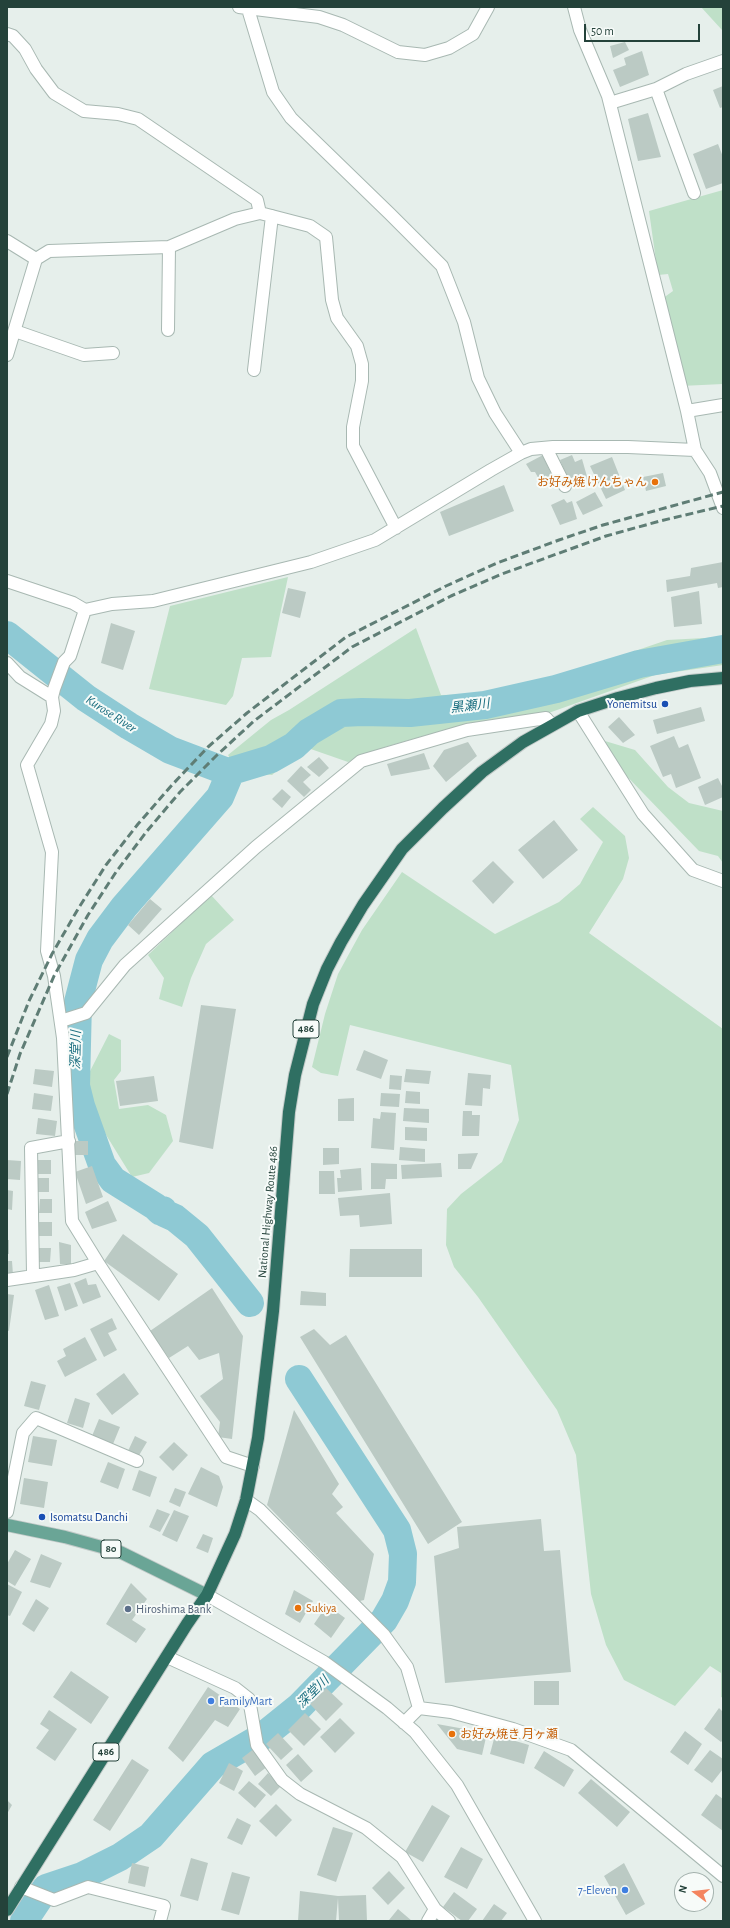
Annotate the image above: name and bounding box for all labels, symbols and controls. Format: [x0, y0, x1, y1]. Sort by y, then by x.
scale bar [586, 16, 702, 42]
text: 50 m [591, 25, 614, 37]
place label: お好み焼 けんちゃん [537, 475, 647, 489]
marker: お好み焼 けんちゃん [650, 477, 660, 487]
water label: Kurose River [83, 692, 139, 736]
water label: 黒瀬川 [450, 696, 490, 716]
place label: Yonemitsu [607, 697, 657, 711]
marker: Yonemitsu [660, 699, 670, 709]
road number: 486 [293, 1020, 319, 1038]
water label: 深堂川 [68, 1030, 84, 1070]
street label: National Highway Route 486 [255, 1145, 281, 1279]
place label: Isomatsu Danchi [50, 1510, 128, 1524]
marker: Isomatsu Danchi [37, 1512, 47, 1522]
road number: 80 [101, 1540, 121, 1558]
place label: Sukiya [306, 1601, 337, 1615]
place label: Hiroshima Bank [136, 1602, 211, 1616]
marker: Sukiya [293, 1603, 303, 1613]
marker: Hiroshima Bank [123, 1604, 133, 1614]
water label: 深堂川 [294, 1673, 332, 1711]
place label: FamilyMart [219, 1694, 272, 1708]
marker: FamilyMart [206, 1696, 216, 1706]
place label: お好み焼き 月ヶ瀬 [460, 1727, 558, 1741]
marker: お好み焼き 月ヶ瀬 [447, 1729, 457, 1739]
road number: 486 [93, 1743, 119, 1761]
north arrow [674, 1872, 714, 1912]
place label: 7-Eleven [578, 1883, 617, 1897]
text: N [677, 1884, 689, 1894]
marker: 7-Eleven [620, 1885, 630, 1895]

